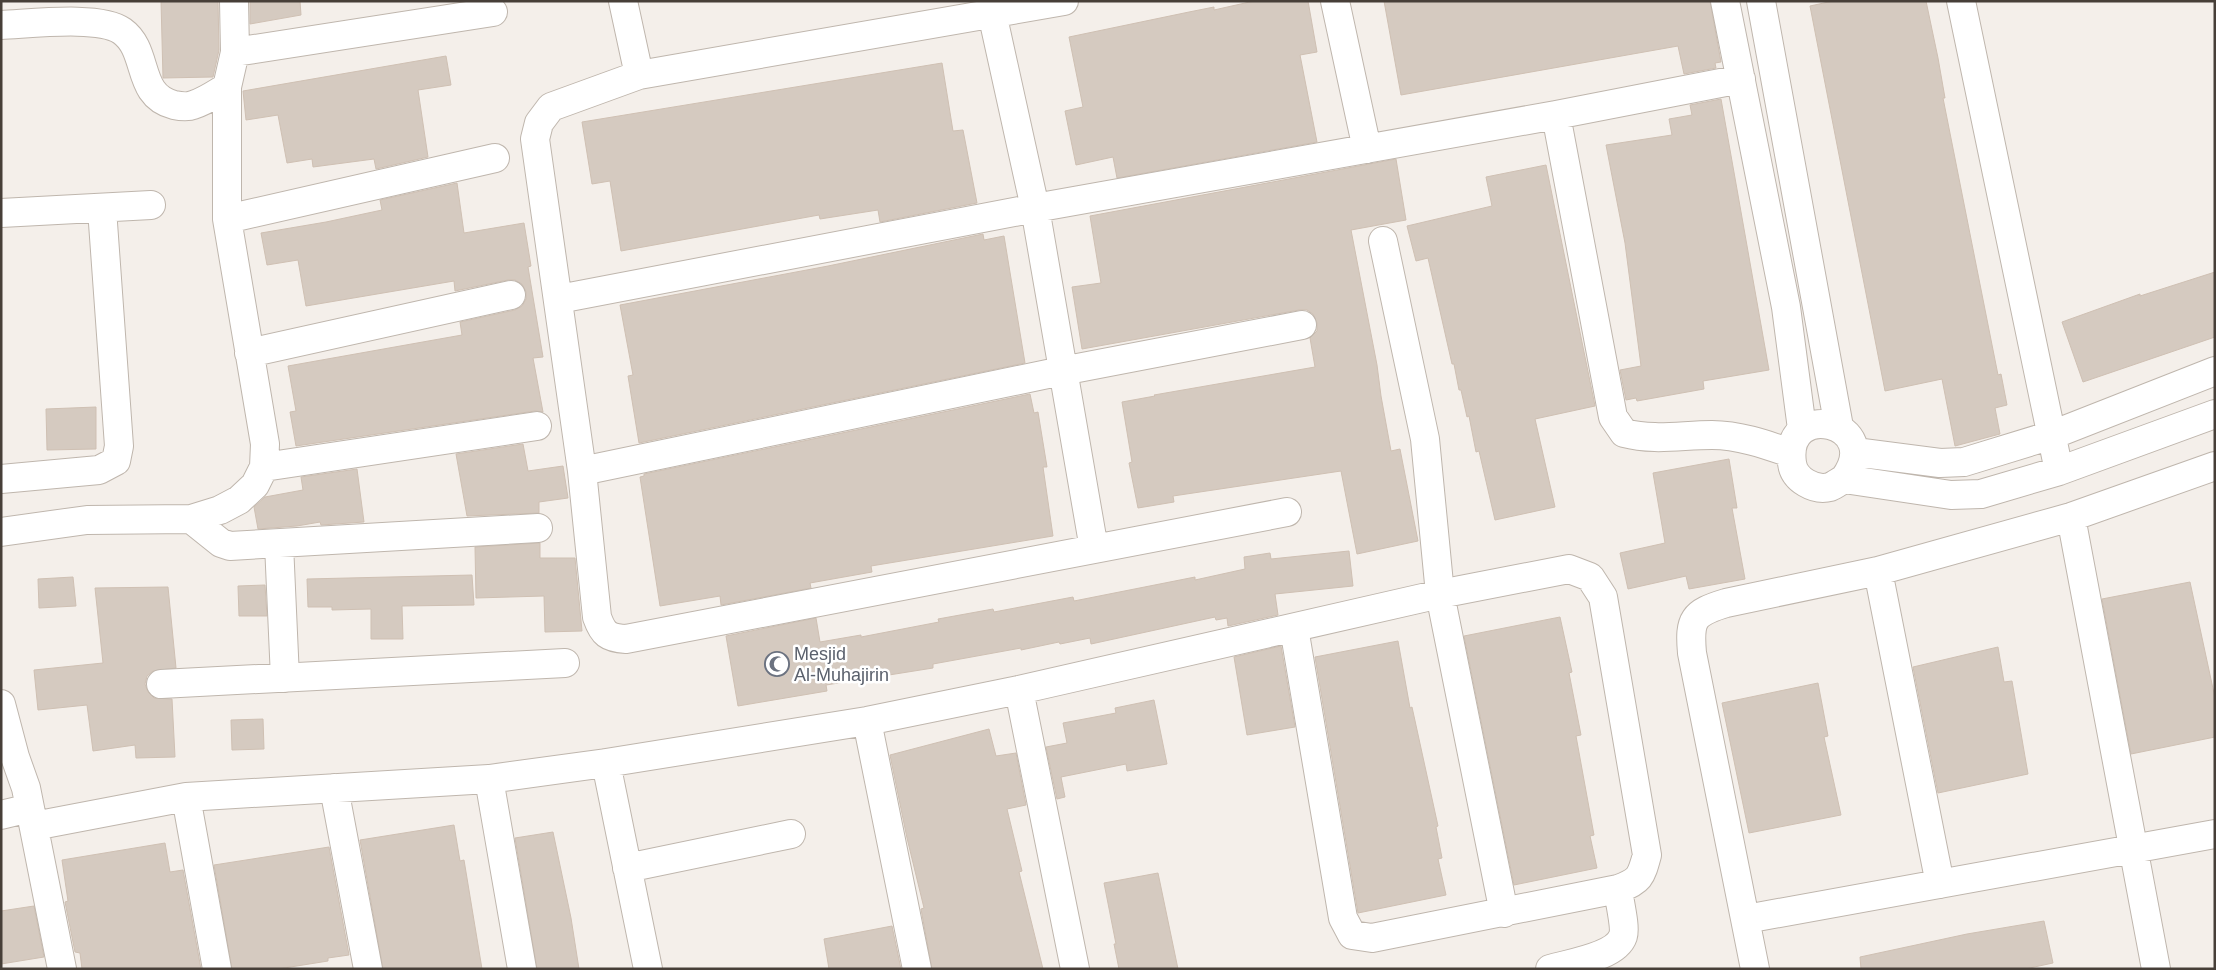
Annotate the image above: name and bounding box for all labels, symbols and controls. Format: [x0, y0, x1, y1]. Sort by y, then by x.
place label: Mesjid Al-Muhajirin [794, 644, 889, 685]
mosque icon: Mesjid Al-Muhajirin [764, 651, 790, 677]

